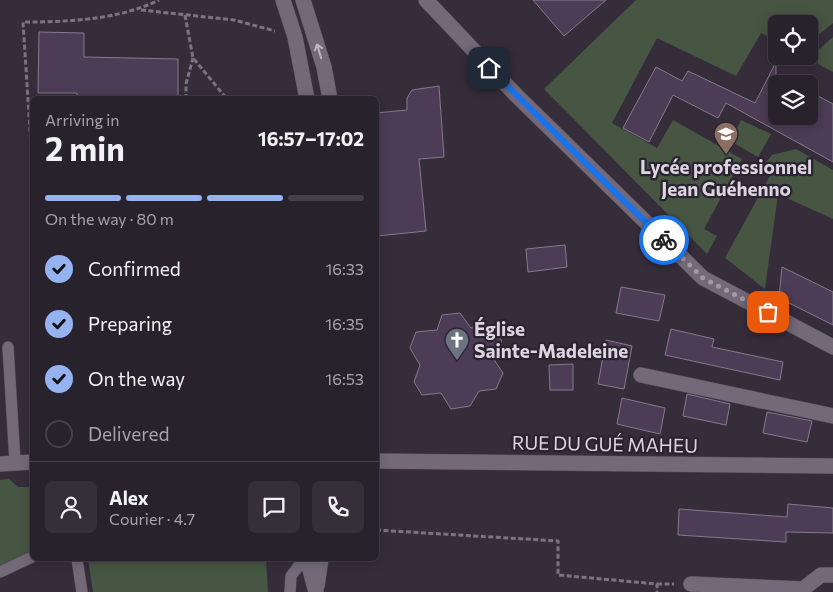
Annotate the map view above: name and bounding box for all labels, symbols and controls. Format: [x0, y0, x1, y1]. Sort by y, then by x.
map controls [768, 15, 818, 125]
button: locate [768, 15, 818, 65]
one-way arrow [314, 44, 324, 60]
pin [468, 47, 510, 89]
icon: home [475, 54, 503, 82]
button: layers [768, 75, 818, 125]
text: Arriving in [45, 110, 119, 129]
school or university icon: Lycée professionnel Jean Guéhenno [713, 121, 739, 155]
text: 16:57–17:02 [258, 127, 364, 150]
text: 2 min [45, 128, 125, 168]
place label: Lycée professionnel Jean Guéhenno [640, 155, 812, 200]
text: On the way · 80 m [45, 209, 174, 228]
courier [639, 215, 689, 265]
icon: bike [650, 226, 678, 254]
icon: check [45, 255, 73, 283]
text: Confirmed [88, 257, 181, 280]
text: 16:33 [325, 259, 364, 278]
pin [747, 291, 789, 333]
icon: bag [754, 298, 782, 326]
icon: check [45, 310, 73, 338]
text: Preparing [88, 312, 172, 335]
text: 16:35 [325, 314, 364, 333]
place label: Église Sainte-Madeleine [474, 317, 628, 362]
church icon: Église Sainte-Madeleine [444, 327, 470, 361]
icon: check [45, 365, 73, 393]
text: On the way [88, 367, 185, 390]
text: 16:53 [325, 369, 364, 388]
text: Delivered [88, 422, 169, 445]
street label: RUE DU GUÉ MAHEU [512, 430, 698, 457]
button: person [45, 481, 97, 533]
button: chat [248, 481, 300, 533]
button: phone [312, 481, 364, 533]
text: Alex [109, 486, 149, 509]
text: Courier · 4.7 [109, 509, 195, 528]

